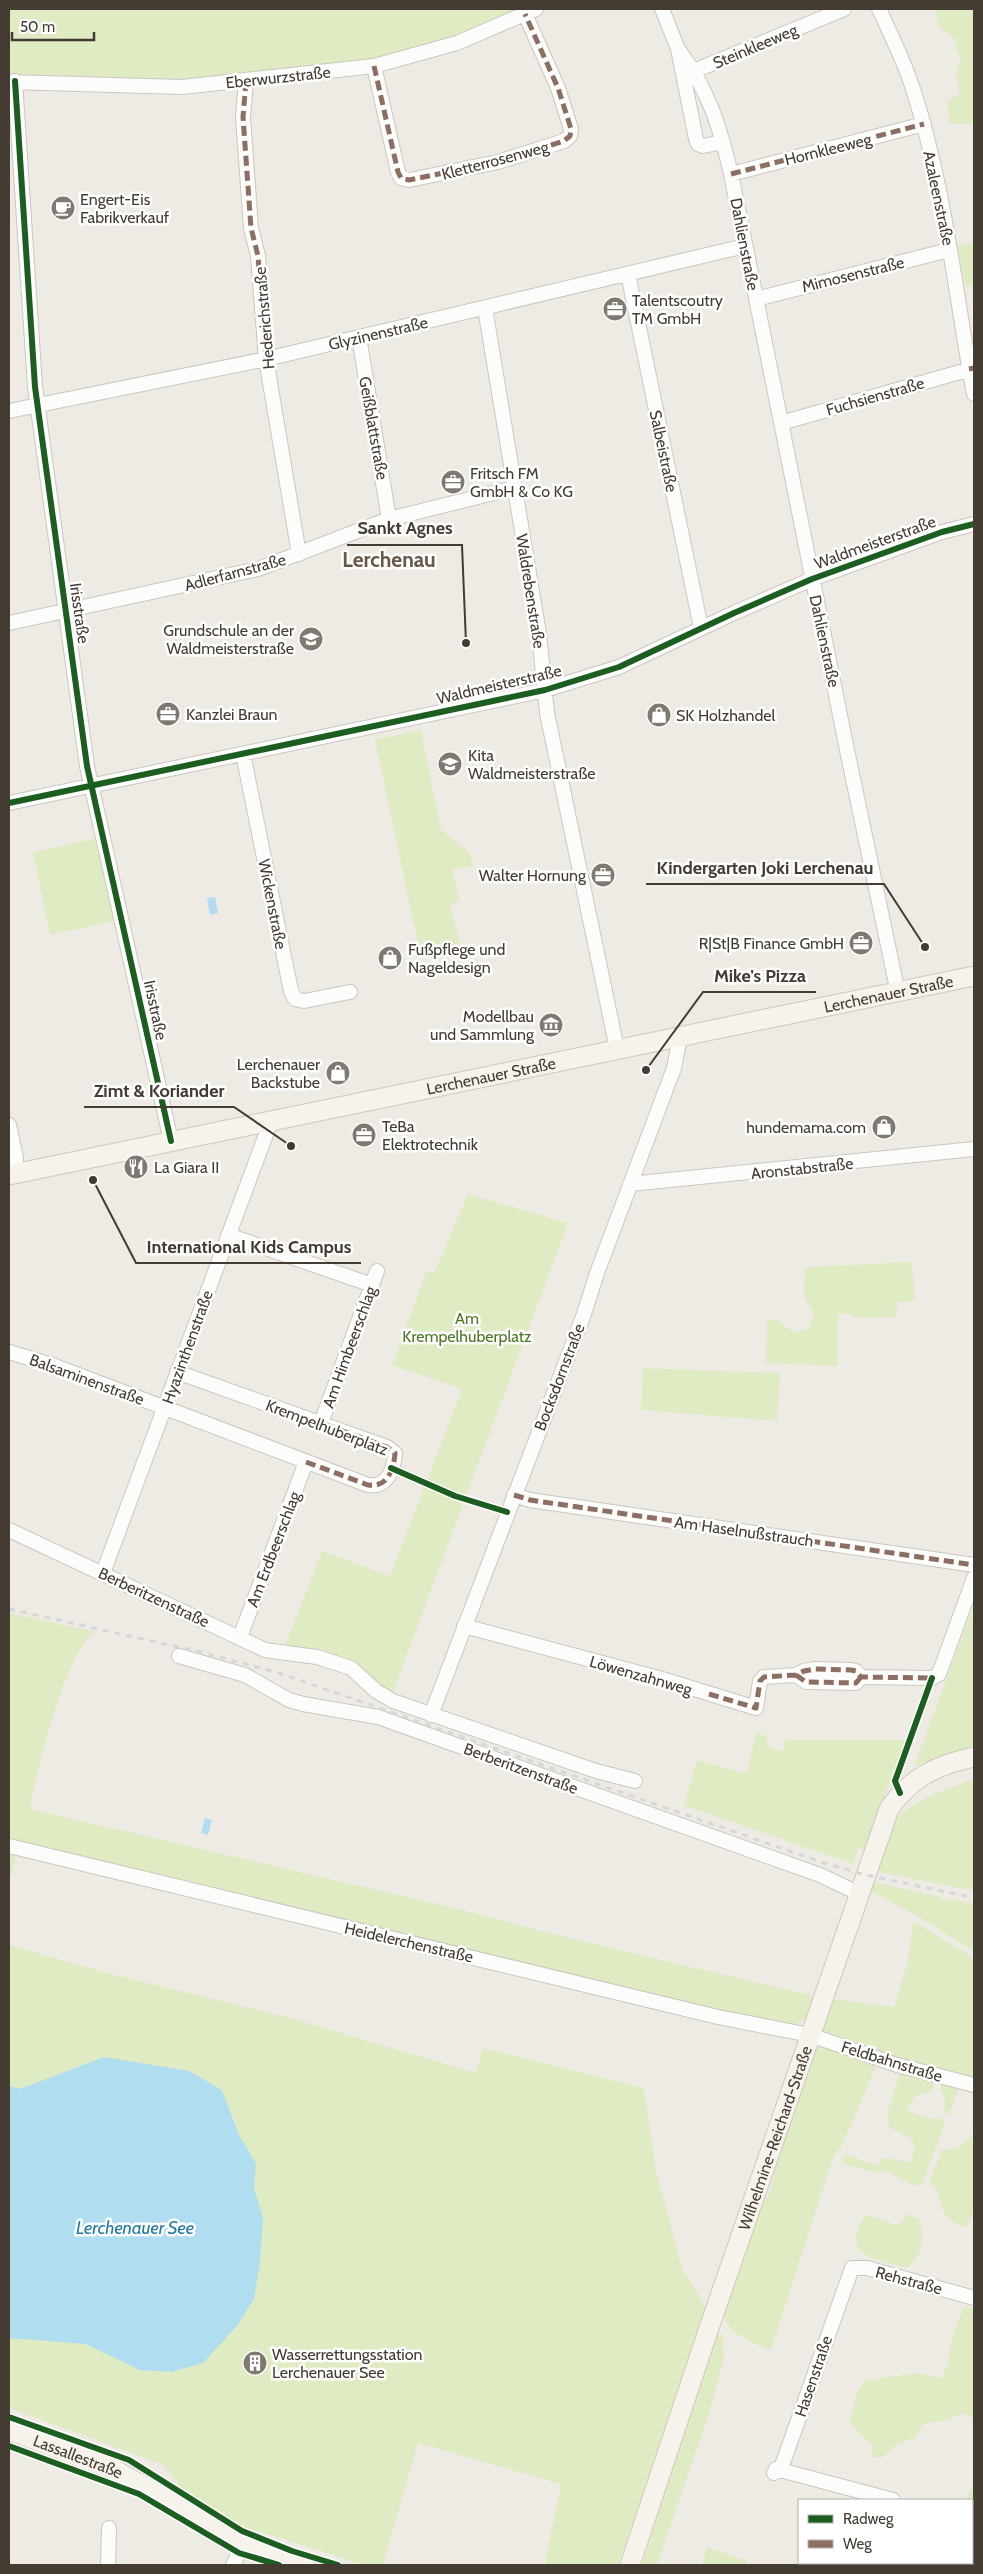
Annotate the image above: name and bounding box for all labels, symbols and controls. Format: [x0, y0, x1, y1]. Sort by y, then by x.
scale bar [12, 10, 95, 42]
text: 50 m [20, 18, 55, 36]
street label: Steinkleeweg [710, 20, 801, 73]
street label: Eberwurzstraße [225, 63, 332, 92]
street label: Hornkleeweg [783, 129, 874, 169]
street label: Kletterrosenweg [440, 137, 552, 184]
street label: Azaleenstraße [919, 149, 958, 247]
place label: Engert-Eis Fabrikverkauf [80, 190, 170, 227]
cafe icon: Engert-Eis Fabrikverkauf [50, 195, 76, 221]
street label: Dahlienstraße [726, 196, 763, 292]
street label: Mimosenstraße [800, 253, 906, 296]
street label: Hederichstraße [251, 266, 278, 370]
place label: Talentscoutry TM GmbH [632, 291, 723, 328]
office icon: Talentscoutry TM GmbH [602, 296, 628, 322]
street label: Glyzinenstraße [327, 313, 430, 354]
street label: Fuchsienstraße [824, 373, 926, 420]
street label: Geißblattstraße [355, 375, 392, 481]
street label: Salbeistraße [646, 408, 681, 494]
place label: Fritsch FM GmbH & Co KG [470, 464, 573, 501]
office icon: Fritsch FM GmbH & Co KG [440, 469, 466, 495]
callout: Sankt Agnes [347, 512, 462, 545]
street label: Waldmeisterstraße [812, 512, 938, 573]
text: Sankt Agnes [357, 517, 453, 539]
street label: Waldrebenstraße [512, 532, 549, 650]
district label: Lerchenau [342, 547, 436, 572]
street label: Adlerfarnstraße [182, 550, 288, 595]
street label: Irisstraße [66, 582, 93, 645]
street label: Dahlienstraße [805, 593, 844, 689]
place label: Grundschule an der Waldmeisterstraße [163, 621, 295, 658]
school or university icon: Grundschule an der Waldmeisterstraße [298, 626, 324, 652]
street label: Waldmeisterstraße [435, 661, 563, 708]
office icon: Kanzlei Braun [155, 701, 181, 727]
shop icon: SK Holzhandel [646, 702, 672, 728]
place label: Kanzlei Braun [186, 705, 278, 724]
place label: SK Holzhandel [676, 706, 776, 725]
place label: Kita Waldmeisterstraße [468, 746, 596, 783]
school or university icon: Kita Waldmeisterstraße [437, 751, 463, 777]
callout: Kindergarten Joki Lerchenau [646, 851, 884, 884]
street label: Wickenstraße [254, 857, 291, 951]
text: Kindergarten Joki Lerchenau [656, 857, 874, 879]
office icon: Walter Hornung [590, 862, 616, 888]
place label: Walter Hornung [479, 866, 587, 885]
office icon: R|St|B Finance GmbH [848, 930, 874, 956]
place label: R|St|B Finance GmbH [699, 934, 844, 953]
place label: Fußpflege und Nageldesign [408, 940, 505, 977]
shop icon: Fußpflege und Nageldesign [377, 945, 403, 971]
callout: Mike's Pizza [703, 959, 816, 992]
text: Mike's Pizza [714, 965, 806, 987]
street label: Lerchenauer Straße [822, 972, 955, 1017]
street label: Irisstraße [140, 978, 171, 1042]
place label: Modellbau und Sammlung [430, 1007, 535, 1044]
museum icon: Modellbau und Sammlung [538, 1012, 564, 1038]
street label: Lerchenauer Straße [425, 1054, 557, 1099]
place label: Lerchenauer Backstube [237, 1055, 321, 1092]
shop icon: Lerchenauer Backstube [325, 1060, 351, 1086]
callout: Zimt & Koriander [84, 1074, 234, 1107]
text: Zimt & Koriander [94, 1080, 224, 1102]
shop icon: hundemama.com [871, 1114, 897, 1140]
place label: TeBa Elektrotechnik [382, 1117, 479, 1154]
place label: hundemama.com [746, 1118, 866, 1137]
office icon: TeBa Elektrotechnik [351, 1122, 377, 1148]
restaurant icon: La Giara II [123, 1154, 149, 1180]
street label: Aronstabstraße [750, 1154, 854, 1183]
place label: La Giara II [154, 1158, 219, 1177]
callout: International Kids Campus [136, 1230, 361, 1263]
text: International Kids Campus [147, 1236, 352, 1258]
street label: Am Himbeerschlag [319, 1283, 381, 1411]
street label: Hyazinthenstraße [158, 1288, 217, 1407]
park label: Am Krempelhuberplatz [402, 1309, 532, 1346]
street label: Bocksdornstraße [530, 1321, 589, 1433]
street label: Balsaminenstraße [27, 1350, 147, 1409]
street label: Krempelhuberplatz [263, 1395, 391, 1460]
street label: Am Erdbeerschlag [243, 1488, 305, 1610]
street label: Am Haselnußstrauch [673, 1512, 815, 1551]
street label: Berberitzenstraße [95, 1563, 212, 1631]
street label: Löwenzahnweg [587, 1652, 695, 1699]
street label: Berberitzenstraße [461, 1739, 581, 1798]
street label: Heidelerchenstraße [343, 1918, 475, 1967]
street label: Feldbahnstraße [839, 2037, 945, 2086]
street label: Wilhelmine-Reichard-Straße [735, 2043, 816, 2233]
water label: Lerchenauer See [76, 2217, 194, 2239]
street label: Rehstraße [873, 2262, 944, 2298]
street label: Hasenstraße [791, 2333, 836, 2419]
place label: Wasserrettungsstation Lerchenauer See [272, 2345, 423, 2382]
building icon: Wasserrettungsstation Lerchenauer See [242, 2350, 268, 2376]
street label: Lassallestraße [31, 2431, 126, 2483]
legend [798, 2499, 973, 2564]
text: Radweg [843, 2510, 894, 2528]
text: Weg [843, 2535, 872, 2553]

